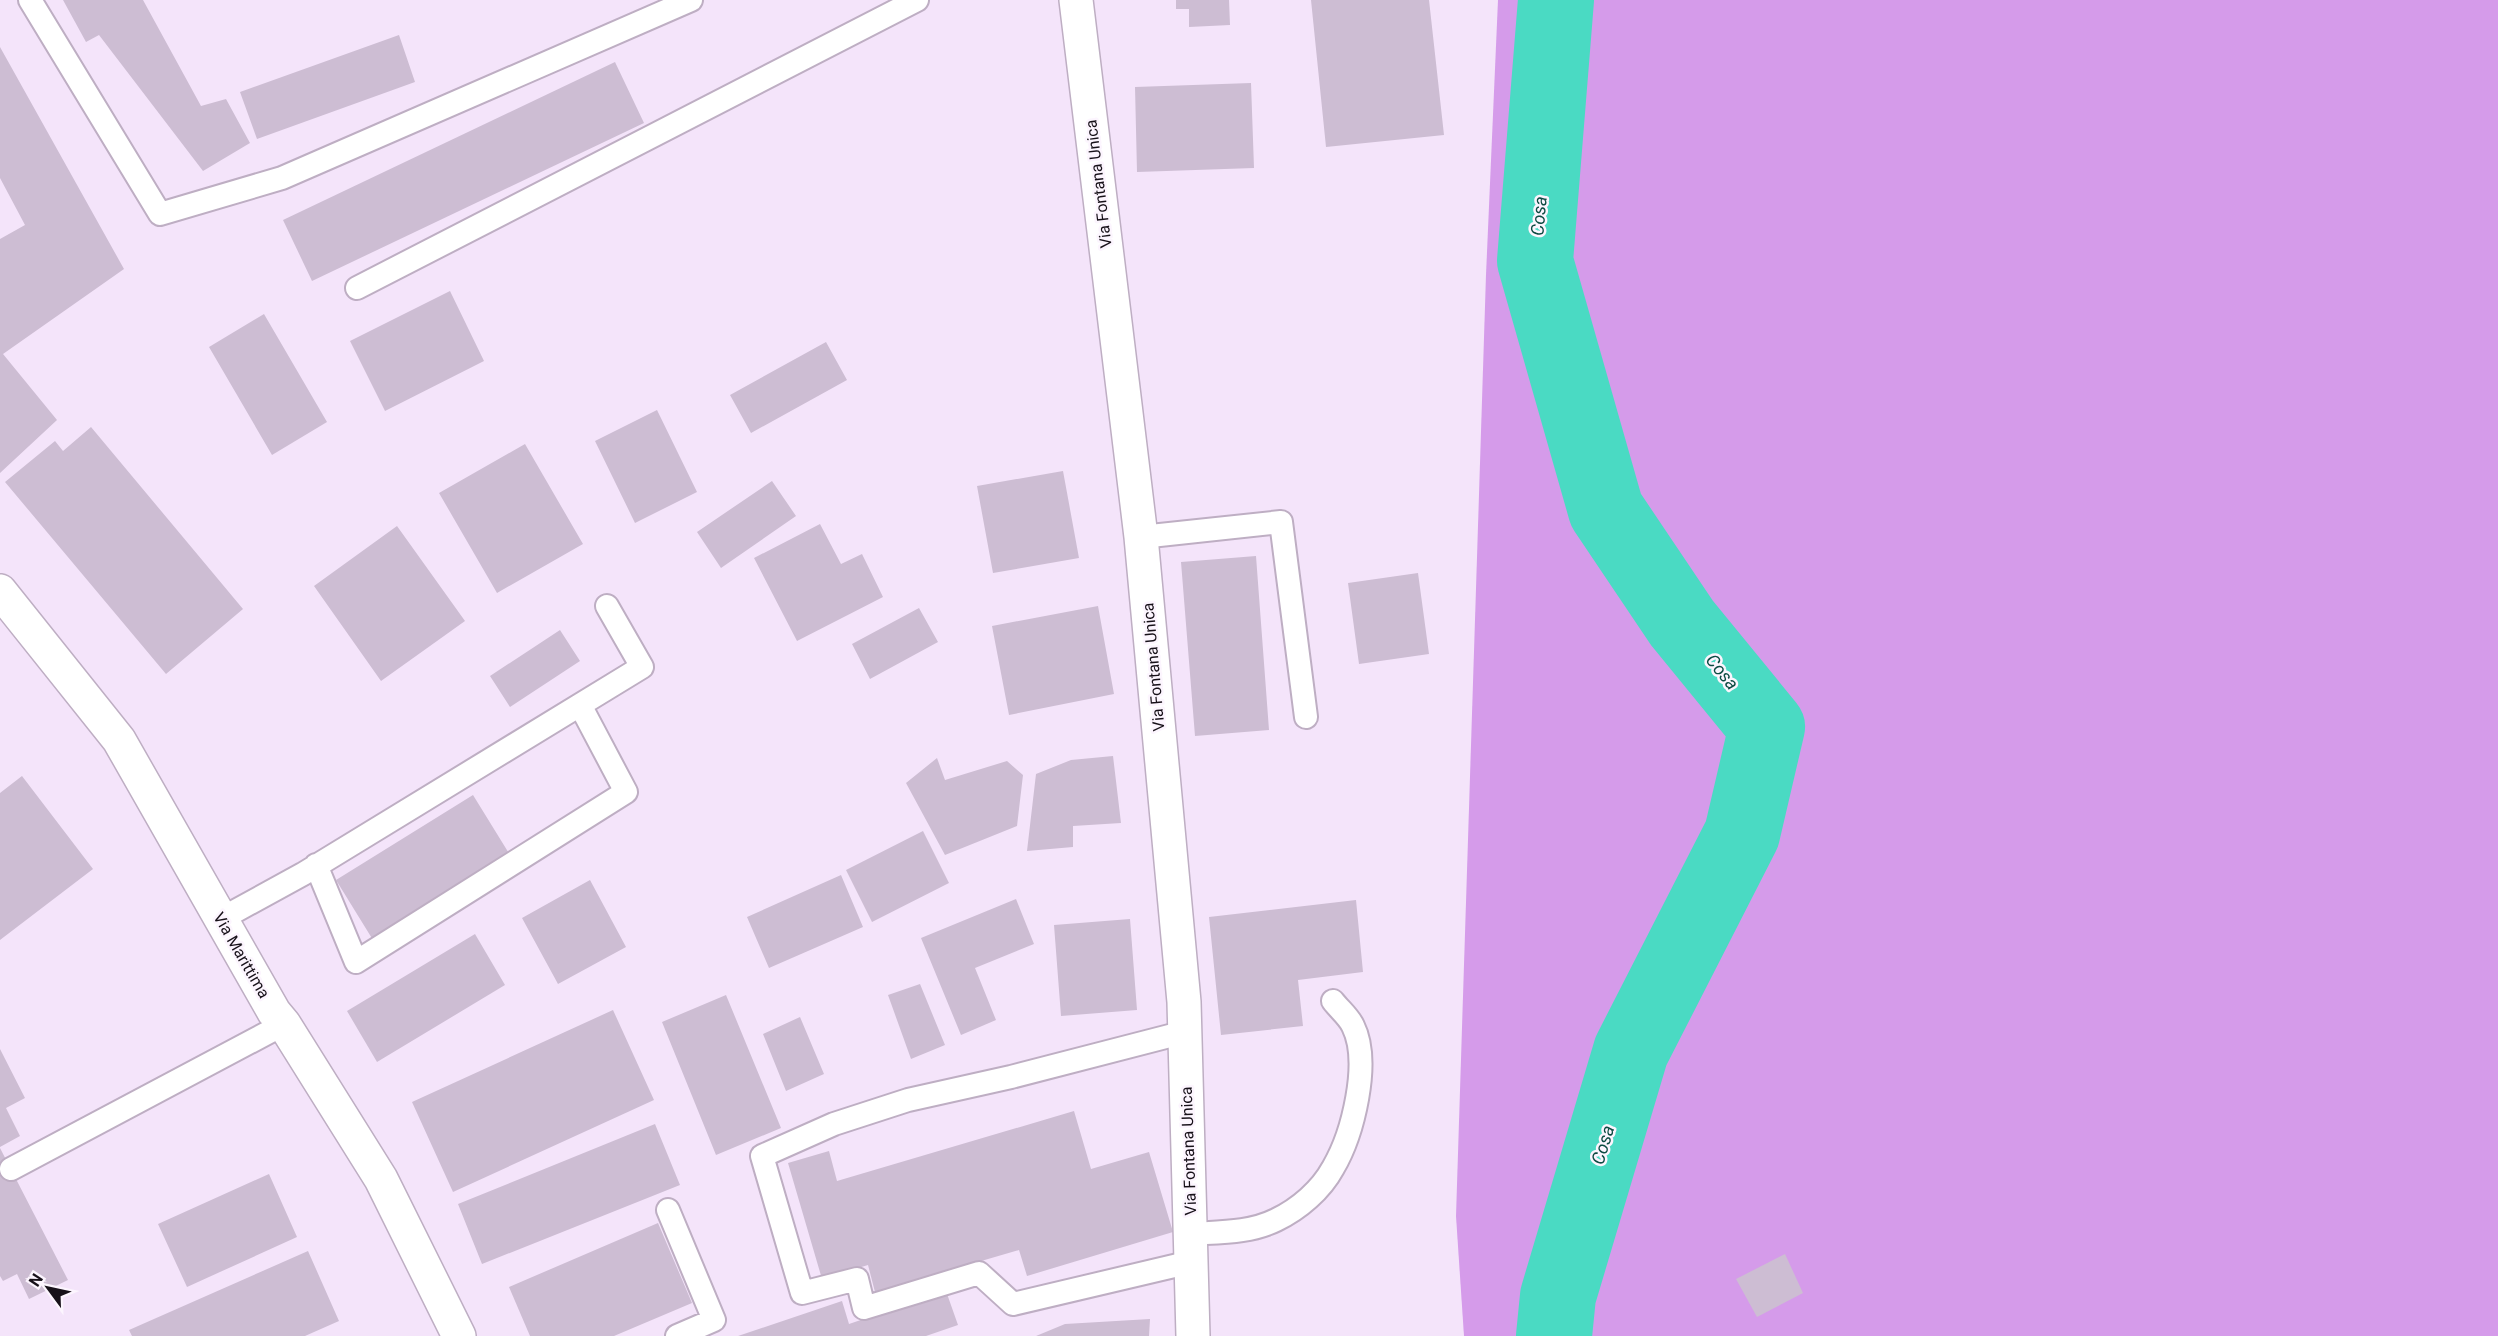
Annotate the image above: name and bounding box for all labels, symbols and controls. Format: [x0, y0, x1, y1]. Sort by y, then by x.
street label: Via Fontana Unica [1081, 119, 1116, 249]
water label: Cosa [1526, 195, 1551, 237]
street label: Via Fontana Unica [1138, 602, 1169, 732]
water label: Cosa [1702, 650, 1743, 694]
street label: Via Marittima [209, 909, 274, 1001]
street label: Via Fontana Unica [1177, 1086, 1200, 1216]
water label: Cosa [1587, 1123, 1618, 1167]
north arrow [18, 1258, 78, 1318]
text: N [25, 1270, 47, 1290]

